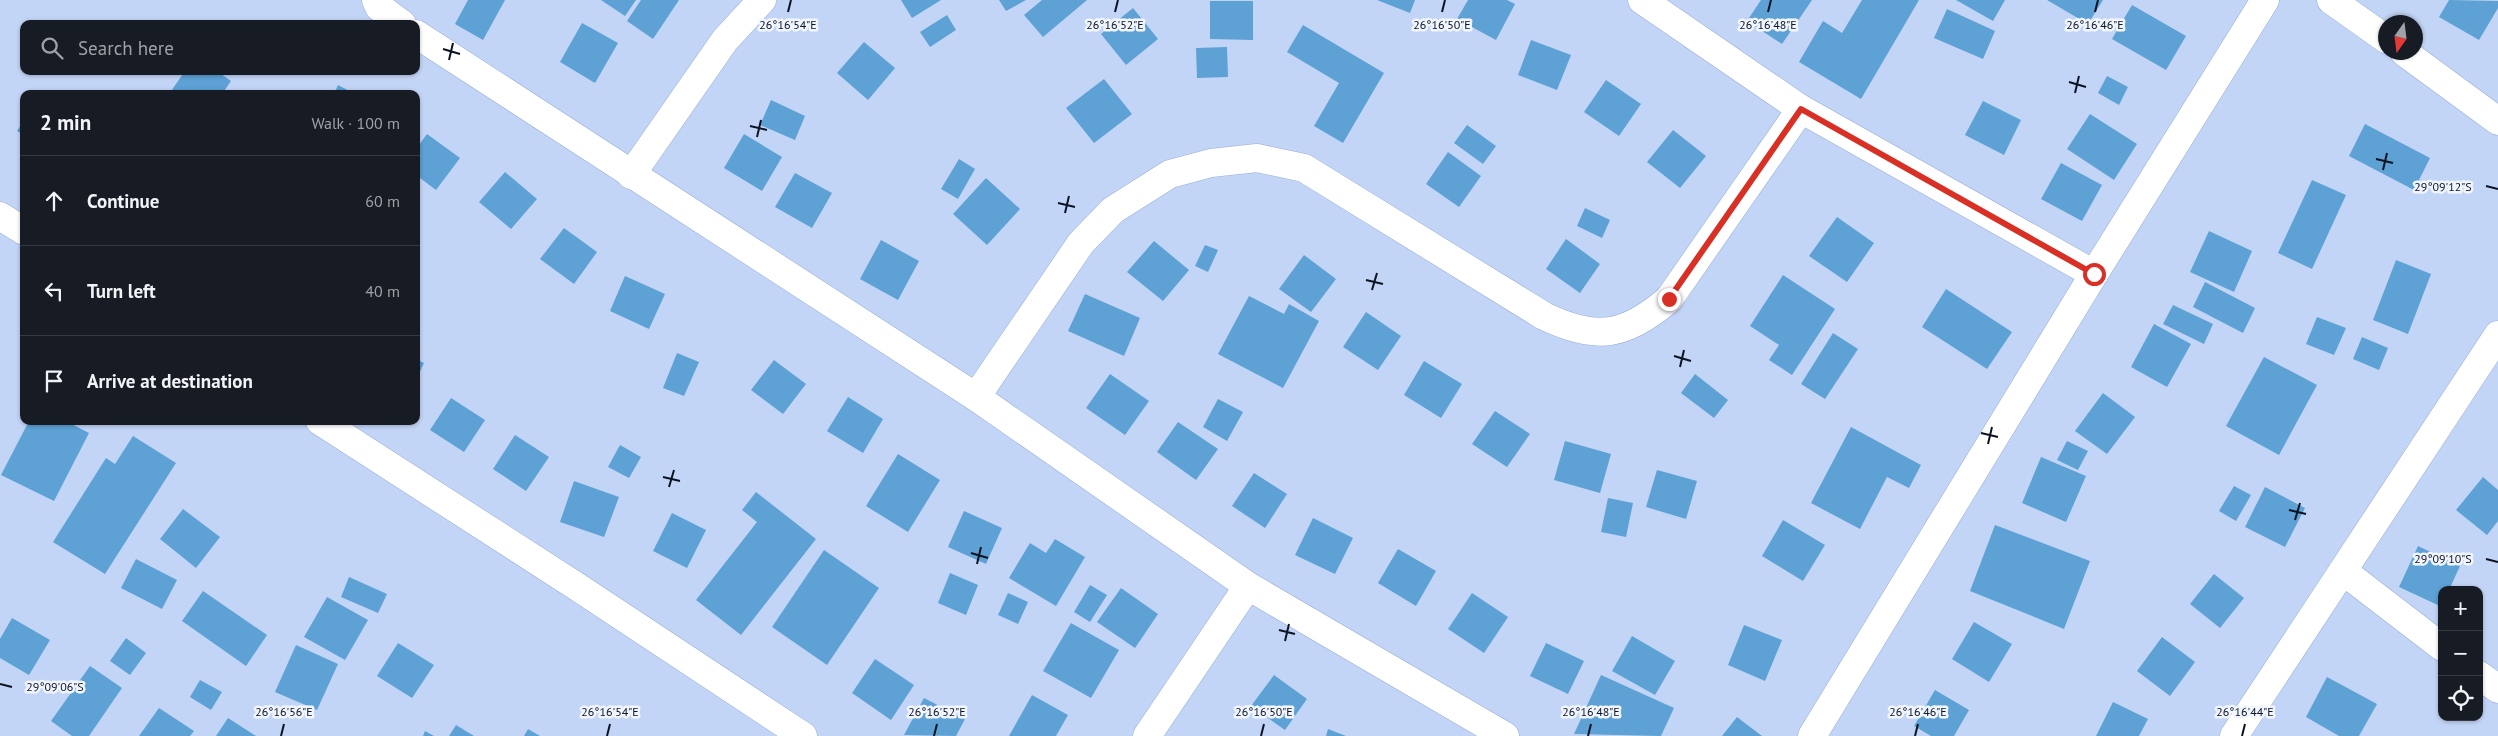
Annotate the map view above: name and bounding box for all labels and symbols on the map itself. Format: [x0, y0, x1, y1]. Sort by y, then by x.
north arrow [2378, 15, 2423, 60]
text: 26°16'54"E [759, 17, 817, 32]
text: 26°16'52"E [1086, 17, 1144, 32]
text: 26°16'50"E [1413, 17, 1471, 32]
text: 26°16'48"E [1739, 17, 1797, 32]
text: 26°16'46"E [2066, 17, 2124, 32]
text: 29°09'12"S [2414, 179, 2472, 194]
route start [2083, 263, 2106, 286]
route end [1658, 288, 1681, 311]
text: 29°09'10"S [2414, 551, 2472, 566]
text: 29°09'06"S [26, 679, 84, 694]
text: 26°16'56"E [255, 704, 313, 719]
text: 26°16'54"E [581, 704, 639, 719]
text: 26°16'52"E [908, 704, 966, 719]
text: 26°16'50"E [1235, 704, 1293, 719]
text: 26°16'48"E [1562, 704, 1620, 719]
text: 26°16'46"E [1889, 704, 1947, 719]
text: 26°16'44"E [2216, 704, 2274, 719]

